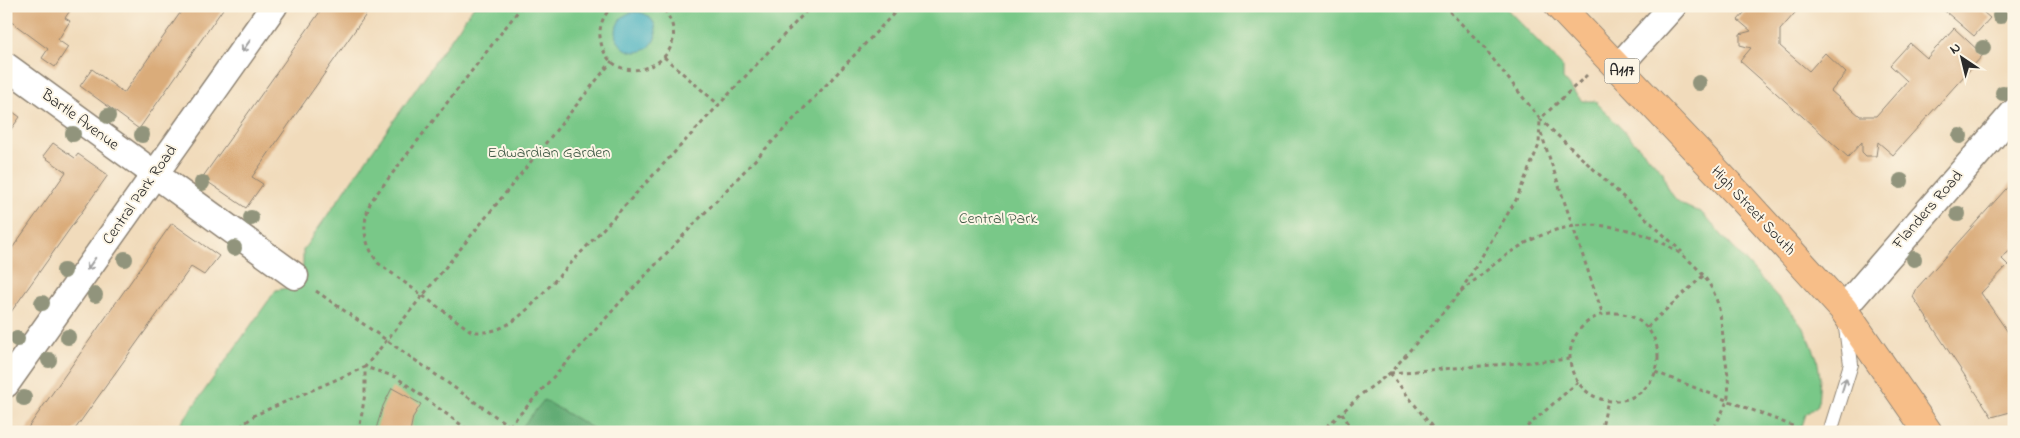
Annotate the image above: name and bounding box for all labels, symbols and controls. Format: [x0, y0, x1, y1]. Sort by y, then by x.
north arrow [1938, 32, 1988, 82]
text: N [1946, 37, 1965, 60]
one-way arrow [241, 39, 251, 53]
road number: A117 [1604, 58, 1640, 84]
street label: Bartle Avenue [35, 83, 125, 157]
street label: Central Park Road [97, 140, 183, 250]
park label: Edwardian Garden [488, 141, 611, 165]
street label: High Street South [1705, 161, 1801, 261]
street label: Flanders Road [1886, 165, 1969, 255]
park label: Central Park [959, 207, 1038, 231]
one-way arrow [86, 257, 96, 271]
one-way arrow [1840, 378, 1850, 394]

